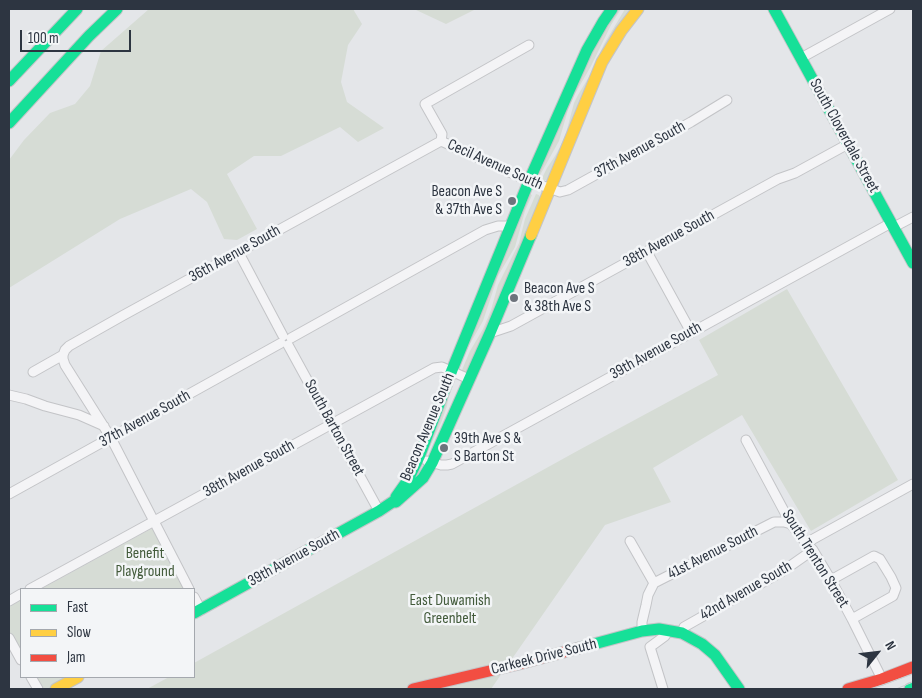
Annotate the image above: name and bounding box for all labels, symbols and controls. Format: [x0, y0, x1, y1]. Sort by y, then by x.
scale bar [22, 20, 134, 52]
text: 100 m [28, 29, 59, 48]
street label: South Cloverdale Street [805, 76, 883, 196]
street label: 37th Avenue South [591, 117, 689, 183]
street label: Cecil Avenue South [444, 135, 546, 195]
place label: Beacon Ave S & 37th Ave S [431, 182, 502, 220]
marker: Beacon Ave S & 37th Ave S [506, 195, 518, 207]
street label: 38th Avenue South [620, 206, 718, 272]
street label: 36th Avenue South [186, 221, 284, 287]
place label: Beacon Ave S & 38th Ave S [524, 279, 595, 317]
marker: Beacon Ave S & 38th Ave S [508, 292, 520, 304]
street label: 39th Avenue South [607, 318, 705, 384]
street label: Beacon Avenue South [397, 370, 459, 484]
street label: South Barton Street [300, 377, 368, 479]
street label: 37th Avenue South [96, 386, 194, 452]
place label: 39th Ave S & S Barton St [454, 429, 521, 467]
street label: 38th Avenue South [200, 436, 298, 502]
marker: 39th Ave S & S Barton St [438, 442, 450, 454]
street label: South Trenton Street [777, 506, 853, 612]
street label: 41st Avenue South [665, 522, 761, 584]
street label: 39th Avenue South [245, 525, 343, 591]
park label: Benefit Playground [115, 544, 175, 582]
street label: 42nd Avenue South [697, 557, 795, 625]
legend [20, 588, 195, 678]
park label: East Duwamish Greenbelt [409, 591, 491, 629]
text: Fast [67, 598, 88, 617]
text: Slow [67, 623, 91, 642]
north arrow [852, 628, 902, 678]
street label: Carkeek Drive South [489, 635, 599, 679]
text: N [881, 638, 900, 653]
text: Jam [67, 648, 85, 667]

